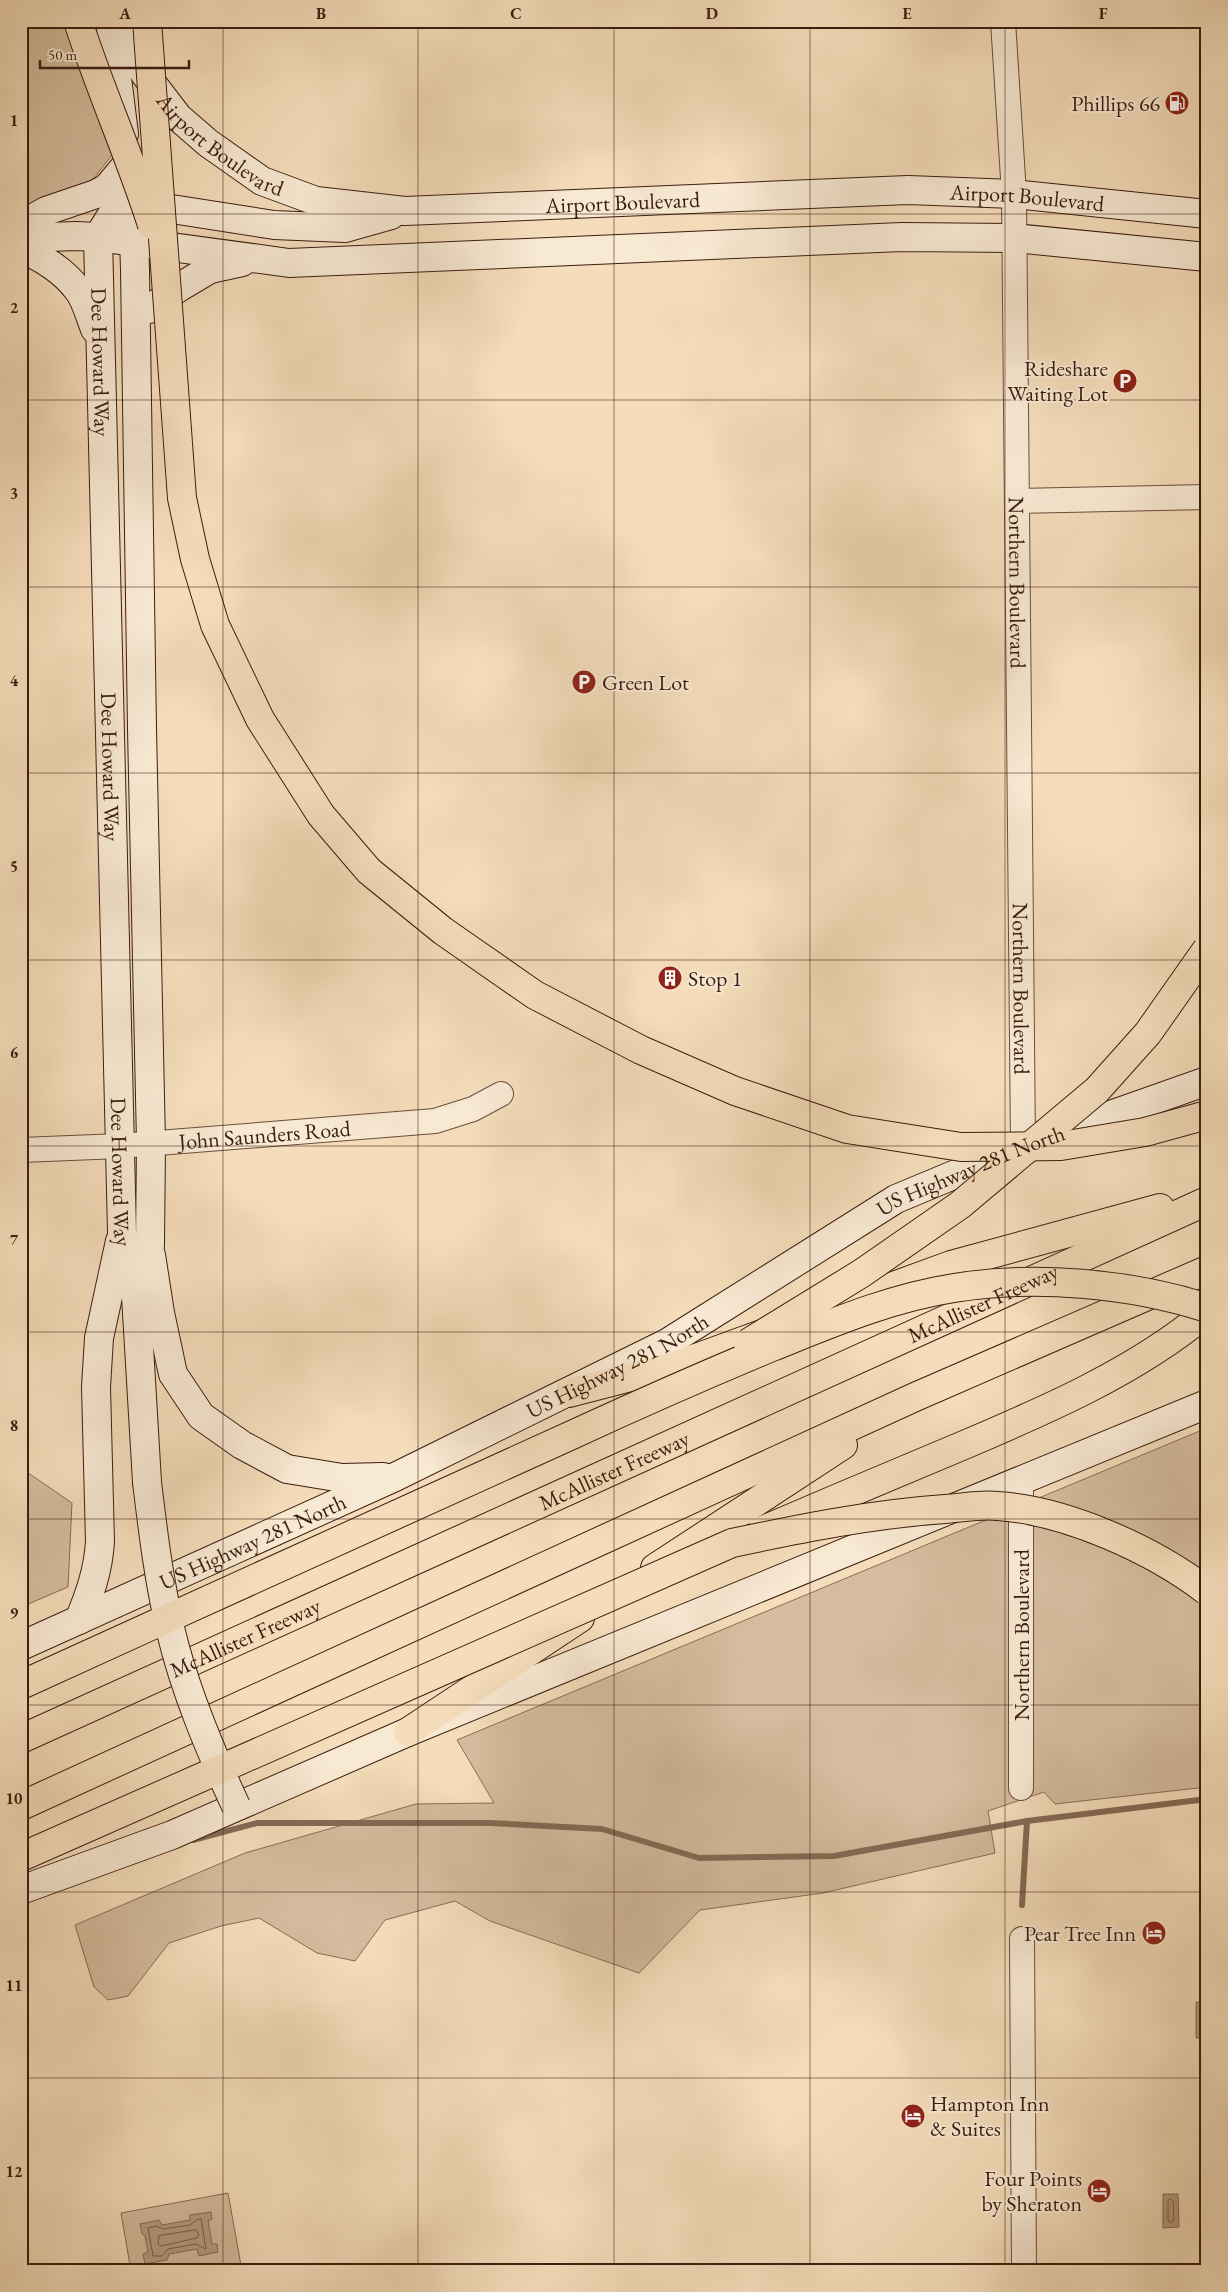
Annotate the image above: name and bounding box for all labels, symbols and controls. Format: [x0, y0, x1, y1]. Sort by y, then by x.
text: A [118, 3, 131, 24]
text: B [316, 3, 326, 24]
text: C [510, 3, 522, 24]
text: D [706, 3, 718, 24]
text: E [902, 3, 912, 24]
text: F [1099, 3, 1108, 24]
scale bar [40, 38, 189, 70]
text: 50 m [48, 45, 77, 64]
street label: Airport Boulevard [149, 86, 289, 203]
place label: Phillips 66 [1071, 89, 1160, 118]
fuel station icon: Phillips 66 [1164, 90, 1190, 116]
text: 1 [10, 110, 18, 131]
street label: Airport Boulevard [948, 178, 1106, 218]
street label: Airport Boulevard [544, 185, 701, 220]
street label: Dee Howard Way [84, 287, 117, 437]
text: 2 [10, 297, 19, 318]
place label: Rideshare Waiting Lot [1007, 354, 1108, 408]
parking icon: Rideshare Waiting Lot [1112, 368, 1138, 394]
text: 3 [10, 483, 18, 504]
street label: Northern Boulevard [1002, 497, 1032, 670]
place label: Green Lot [602, 668, 689, 697]
parking icon: Green Lot [571, 669, 597, 695]
text: 4 [10, 670, 19, 691]
street label: Dee Howard Way [94, 692, 127, 842]
text: 5 [10, 856, 18, 877]
street label: Northern Boulevard [1006, 903, 1036, 1076]
place label: Stop 1 [688, 964, 742, 993]
building icon: Stop 1 [657, 965, 683, 991]
text: 6 [10, 1042, 19, 1063]
street label: Dee Howard Way [104, 1097, 139, 1249]
street label: John Saunders Road [175, 1114, 352, 1156]
street label: US Highway 281 North [871, 1118, 1069, 1223]
text: 7 [10, 1229, 19, 1250]
street label: McAllister Freeway [903, 1256, 1063, 1350]
street label: US Highway 281 North [521, 1306, 714, 1425]
text: 8 [10, 1415, 18, 1436]
street label: McAllister Freeway [534, 1424, 694, 1517]
street label: US Highway 281 North [155, 1487, 351, 1597]
street label: Northern Boulevard [1007, 1548, 1036, 1721]
street label: McAllister Freeway [165, 1591, 326, 1685]
text: 9 [10, 1602, 19, 1623]
text: 10 [6, 1788, 23, 1809]
place label: Pear Tree Inn [1024, 1919, 1136, 1948]
hotel icon: Pear Tree Inn [1141, 1920, 1167, 1946]
text: 11 [6, 1975, 22, 1996]
place label: Hampton Inn & Suites [930, 2089, 1050, 2143]
hotel icon: Hampton Inn & Suites [900, 2103, 926, 2129]
text: 12 [6, 2161, 23, 2182]
place label: Four Points by Sheraton [982, 2164, 1082, 2218]
hotel icon: Four Points by Sheraton [1086, 2178, 1112, 2204]

